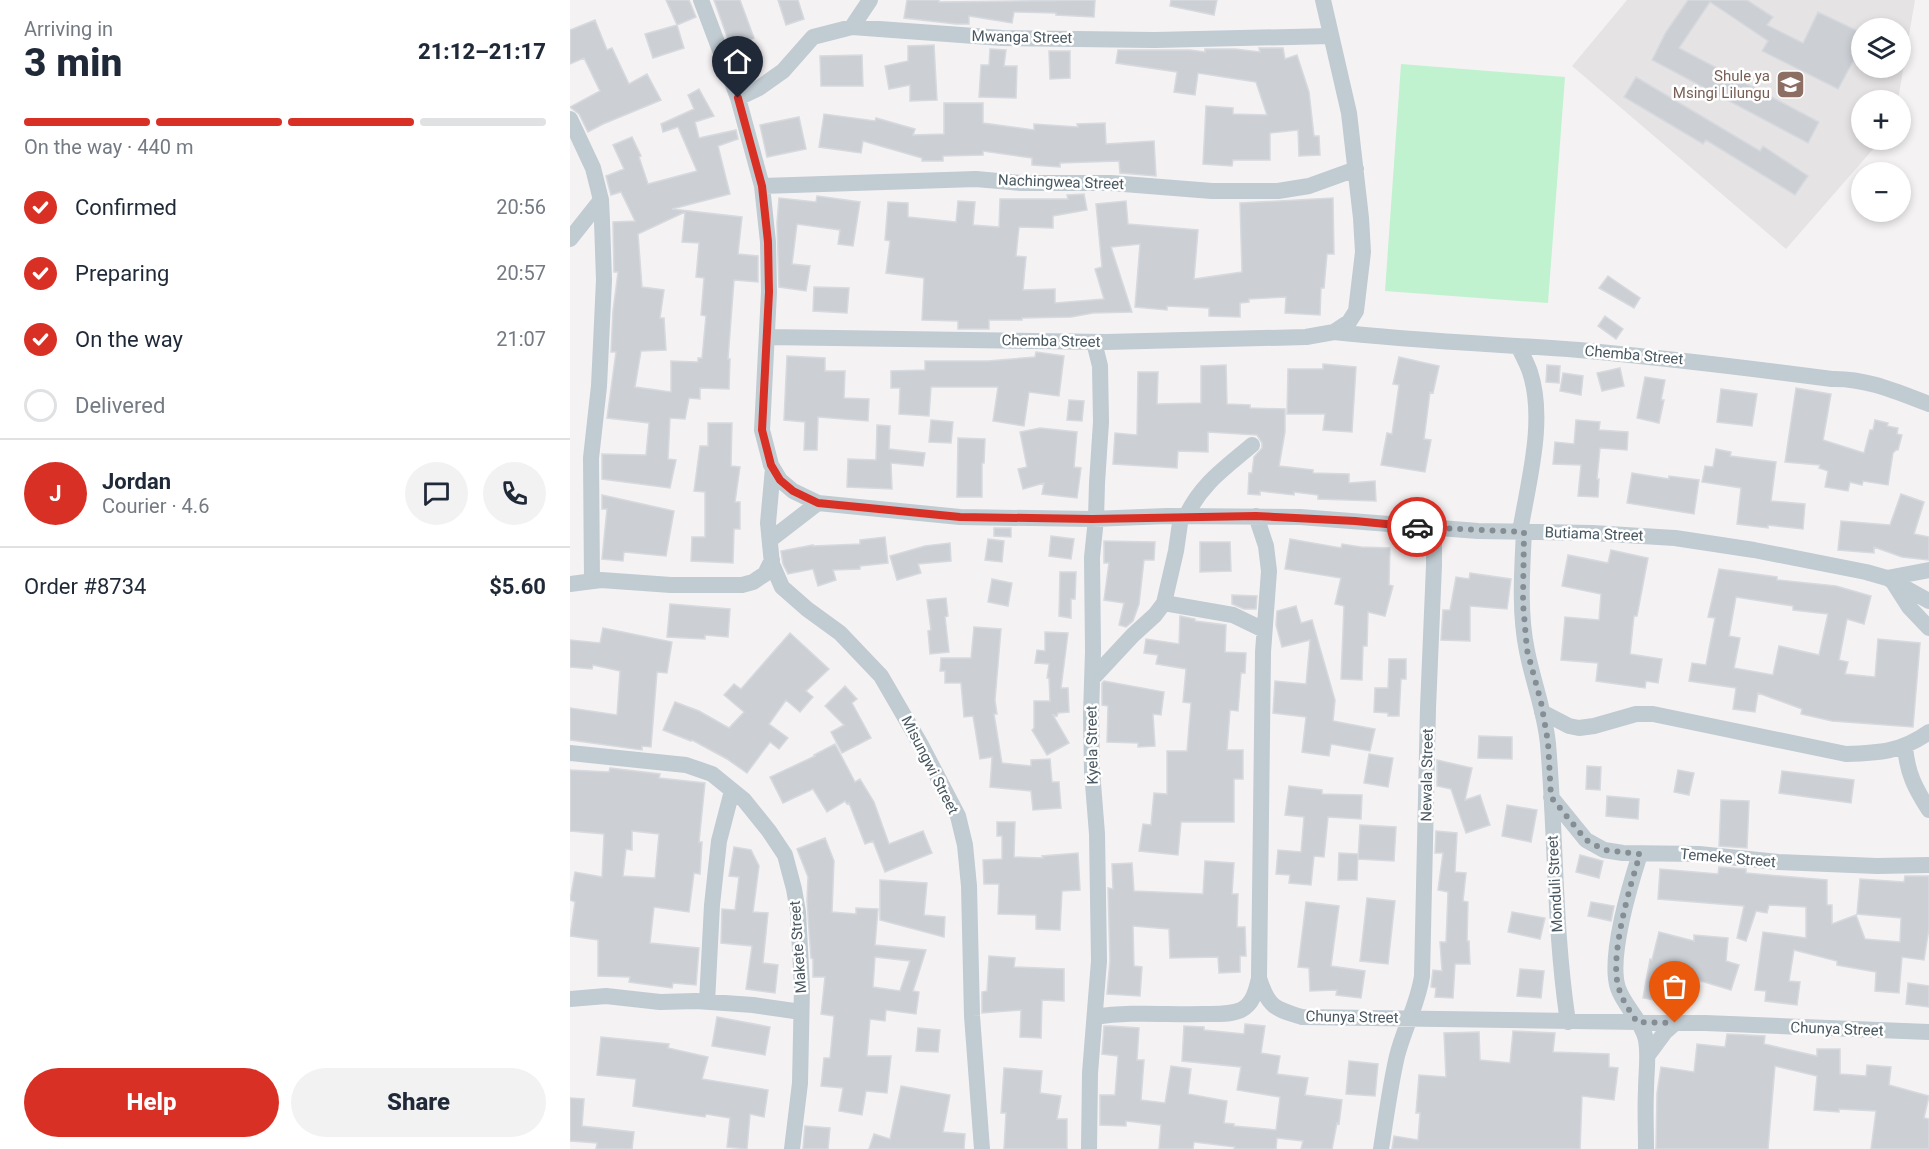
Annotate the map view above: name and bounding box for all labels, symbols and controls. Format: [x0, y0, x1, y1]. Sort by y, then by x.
text: Arriving in [24, 17, 113, 41]
map controls [1851, 18, 1911, 222]
button: layers [1851, 18, 1911, 78]
street label: Mwanga Street [972, 27, 1073, 47]
pin [712, 36, 763, 98]
text: 21:12–21:17 [418, 39, 546, 64]
text: 3 min [24, 40, 122, 86]
icon: home [721, 45, 754, 78]
place label: Shule ya Msingi Lilungu [1673, 67, 1770, 102]
school or university icon: Shule ya Msingi Lilungu [1775, 69, 1807, 101]
button: + [1851, 90, 1911, 150]
text: On the way · 440 m [24, 135, 193, 159]
button: − [1851, 162, 1911, 222]
street label: Nachingwea Street [998, 171, 1124, 193]
icon: check [24, 191, 57, 224]
text: Confirmed [75, 195, 177, 220]
text: 20:56 [496, 195, 546, 219]
icon: check [24, 257, 57, 290]
text: Preparing [75, 261, 169, 286]
text: 20:57 [496, 261, 546, 285]
icon: check [24, 323, 57, 356]
text: On the way [75, 327, 183, 352]
text: 21:07 [496, 327, 546, 351]
street label: Chemba Street [1001, 331, 1101, 351]
street label: Chemba Street [1584, 342, 1684, 368]
text: Delivered [75, 393, 165, 418]
button: chat [405, 462, 468, 525]
button: phone [483, 462, 546, 525]
text: Jordan [102, 469, 171, 494]
text: J [49, 481, 62, 506]
text: Courier · 4.6 [102, 494, 209, 518]
courier [1387, 497, 1447, 557]
icon: car [1401, 511, 1434, 544]
street label: Butiama Street [1544, 523, 1644, 545]
text: Order #8734 [24, 574, 146, 599]
text: $5.60 [489, 574, 546, 599]
street label: Kyela Street [1082, 705, 1102, 785]
street label: Misungwi Street [898, 713, 962, 817]
street label: Newala Street [1417, 728, 1437, 822]
street label: Monduli Street [1543, 835, 1567, 933]
street label: Temeke Street [1679, 845, 1777, 871]
street label: Makete Street [786, 900, 810, 994]
pin [1649, 961, 1700, 1023]
icon: bag [1658, 970, 1691, 1003]
street label: Chunya Street [1305, 1007, 1399, 1027]
street label: Chunya Street [1790, 1018, 1884, 1040]
button: Help [24, 1068, 279, 1137]
button: Share [291, 1068, 546, 1137]

